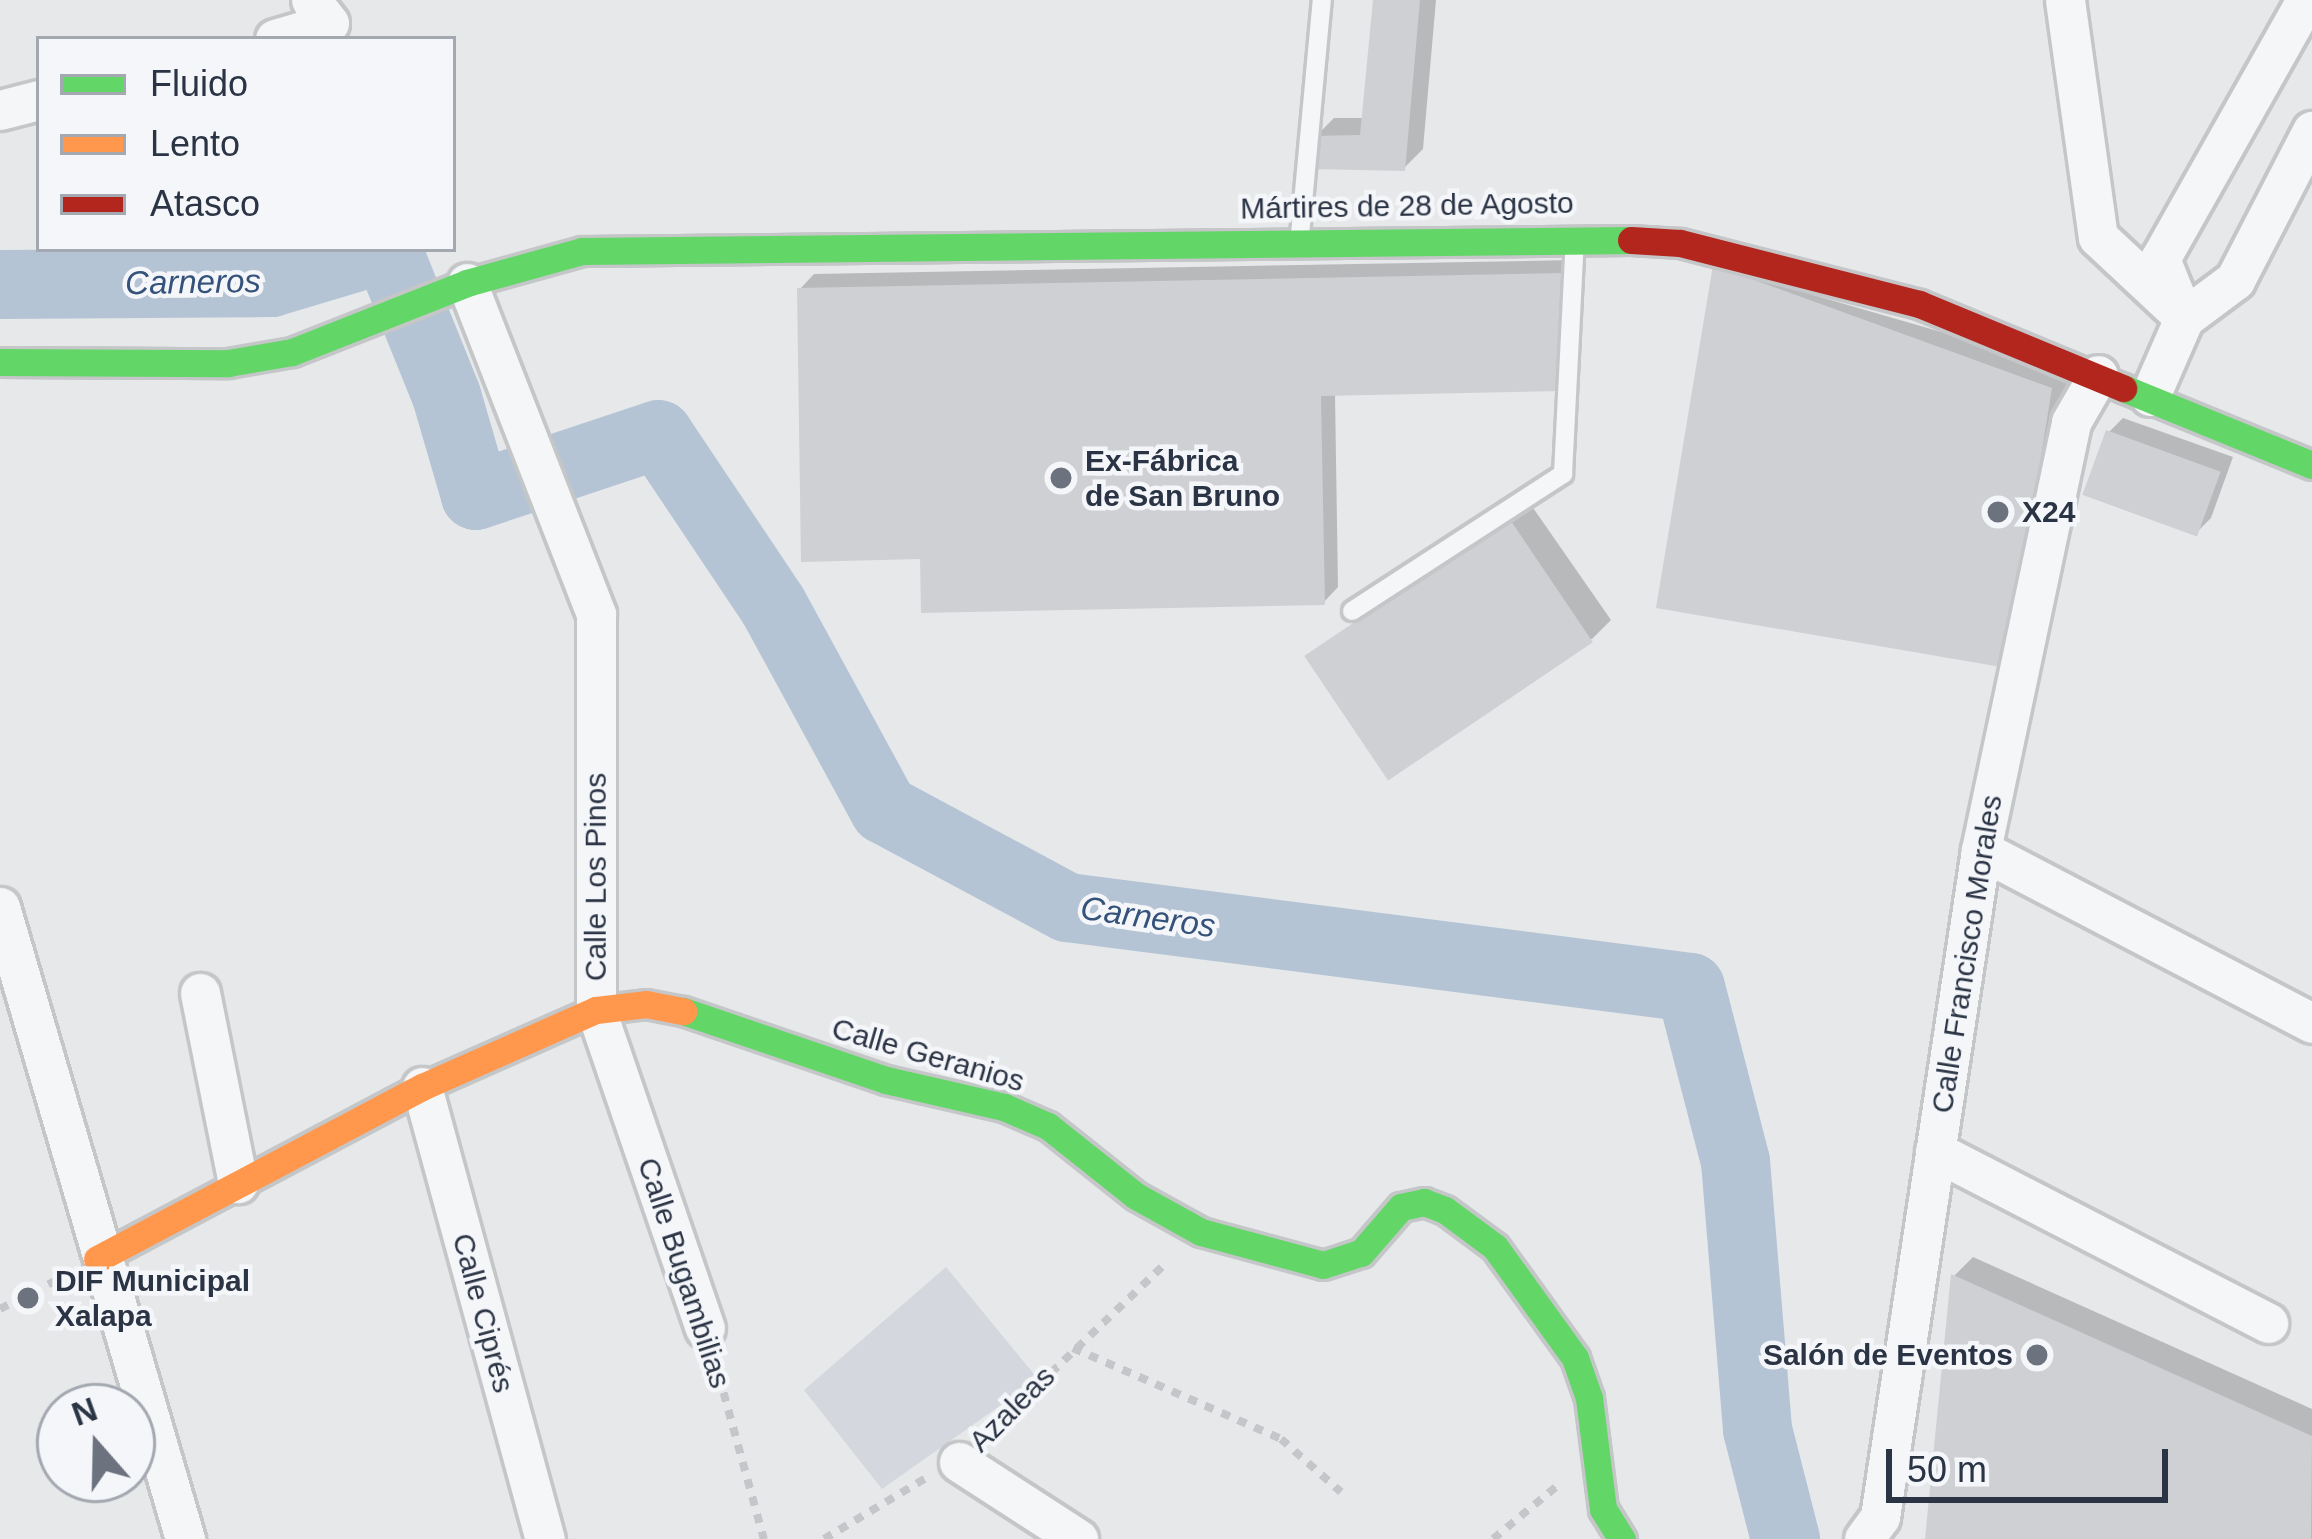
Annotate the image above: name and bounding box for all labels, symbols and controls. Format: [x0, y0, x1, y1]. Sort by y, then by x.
legend [36, 36, 456, 252]
text: Fluido [150, 63, 248, 104]
text: Lento [150, 123, 240, 164]
text: Atasco [150, 183, 260, 224]
street label: Mártires de 28 de Agosto [1239, 185, 1575, 227]
water label: Carneros [125, 261, 261, 303]
place label: Ex-Fábrica de San Bruno [1085, 443, 1280, 514]
marker: Ex-Fábrica de San Bruno [1048, 465, 1074, 491]
place label: X24 [2022, 494, 2075, 530]
marker: X24 [1985, 499, 2011, 525]
street label: Calle Los Pinos [578, 773, 614, 981]
street label: Calle Francisco Morales [1924, 792, 2010, 1116]
water label: Carneros [1078, 888, 1218, 946]
street label: Calle Geranios [828, 1010, 1028, 1100]
street label: Calle Bugambilias [630, 1153, 738, 1393]
street label: Calle Ciprés [444, 1229, 522, 1397]
place label: DIF Municipal Xalapa [55, 1263, 250, 1334]
marker: DIF Municipal Xalapa [12, 1282, 44, 1314]
place label: Salón de Eventos [1763, 1337, 2013, 1373]
marker: Salón de Eventos [2024, 1342, 2050, 1368]
street label: Azaleas [962, 1359, 1062, 1459]
north arrow [36, 1383, 156, 1503]
text: N [67, 1390, 102, 1433]
scale bar [1892, 1425, 2174, 1499]
text: 50 m [1907, 1449, 1987, 1490]

